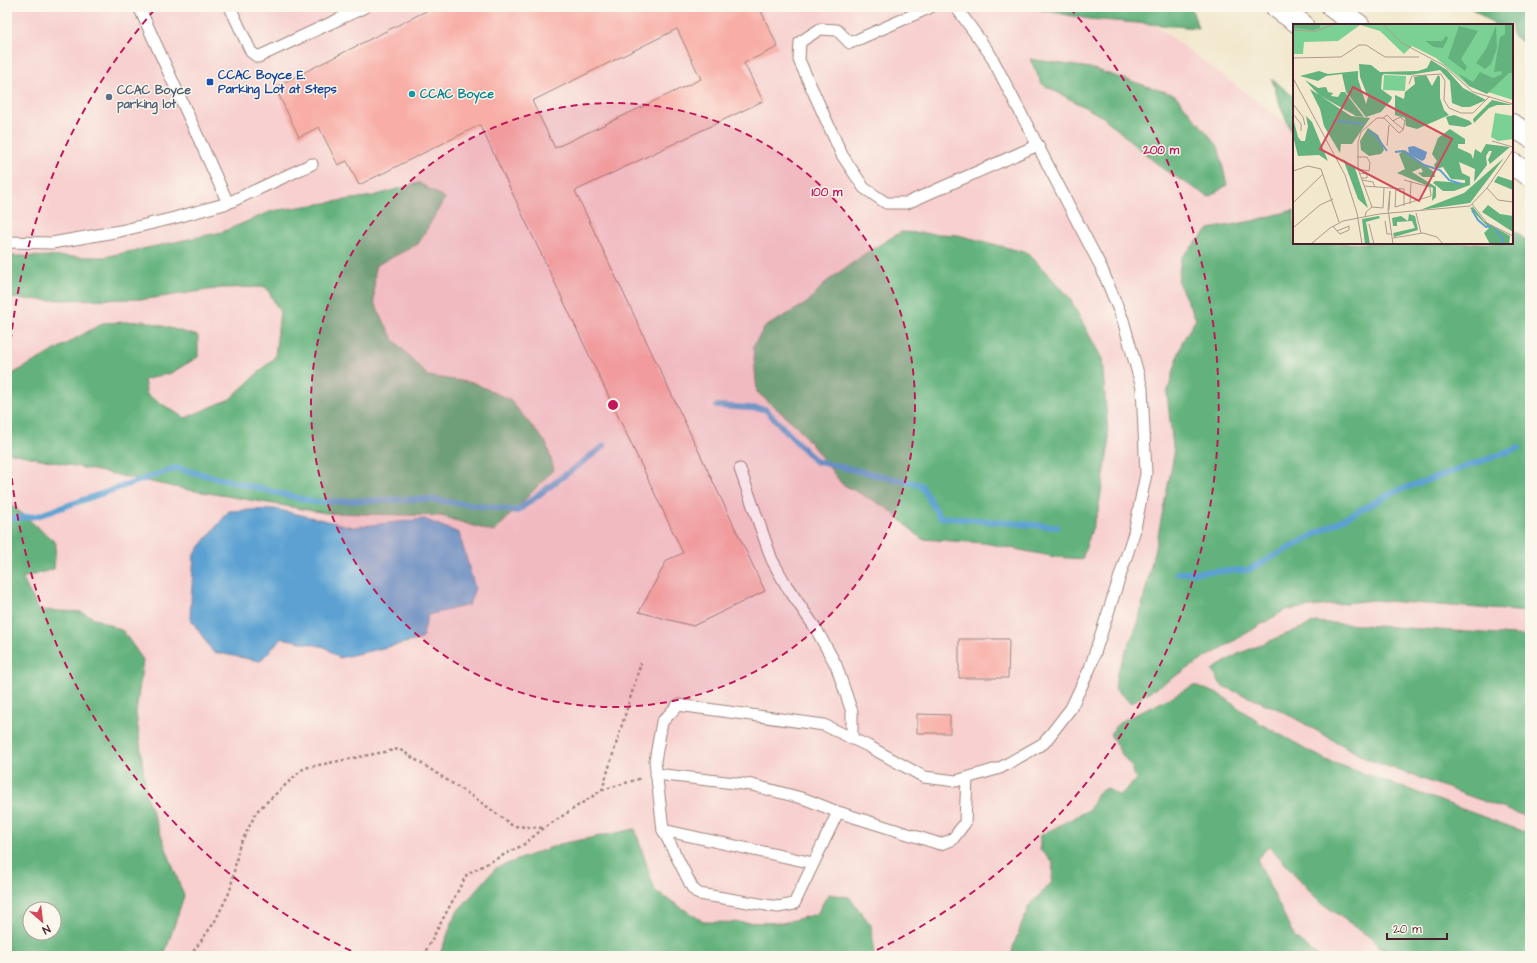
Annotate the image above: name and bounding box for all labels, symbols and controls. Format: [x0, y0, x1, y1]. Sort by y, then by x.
inset map [1293, 24, 1513, 244]
place label: CCAC Boyce E. Parking Lot at Steps [218, 67, 337, 100]
marker: CCAC Boyce E. Parking Lot at Steps [205, 77, 215, 87]
place label: CCAC Boyce parking lot [117, 82, 191, 115]
place label: CCAC Boyce [420, 86, 494, 104]
marker: CCAC Boyce [407, 89, 417, 99]
marker: CCAC Boyce parking lot [104, 92, 114, 102]
text: 200 m [1142, 142, 1180, 159]
text: 100 m [812, 184, 843, 201]
centre of rings [606, 398, 620, 412]
north arrow [22, 901, 62, 941]
scale bar [1387, 915, 1447, 941]
text: N [40, 921, 53, 938]
text: 20 m [1393, 921, 1422, 938]

